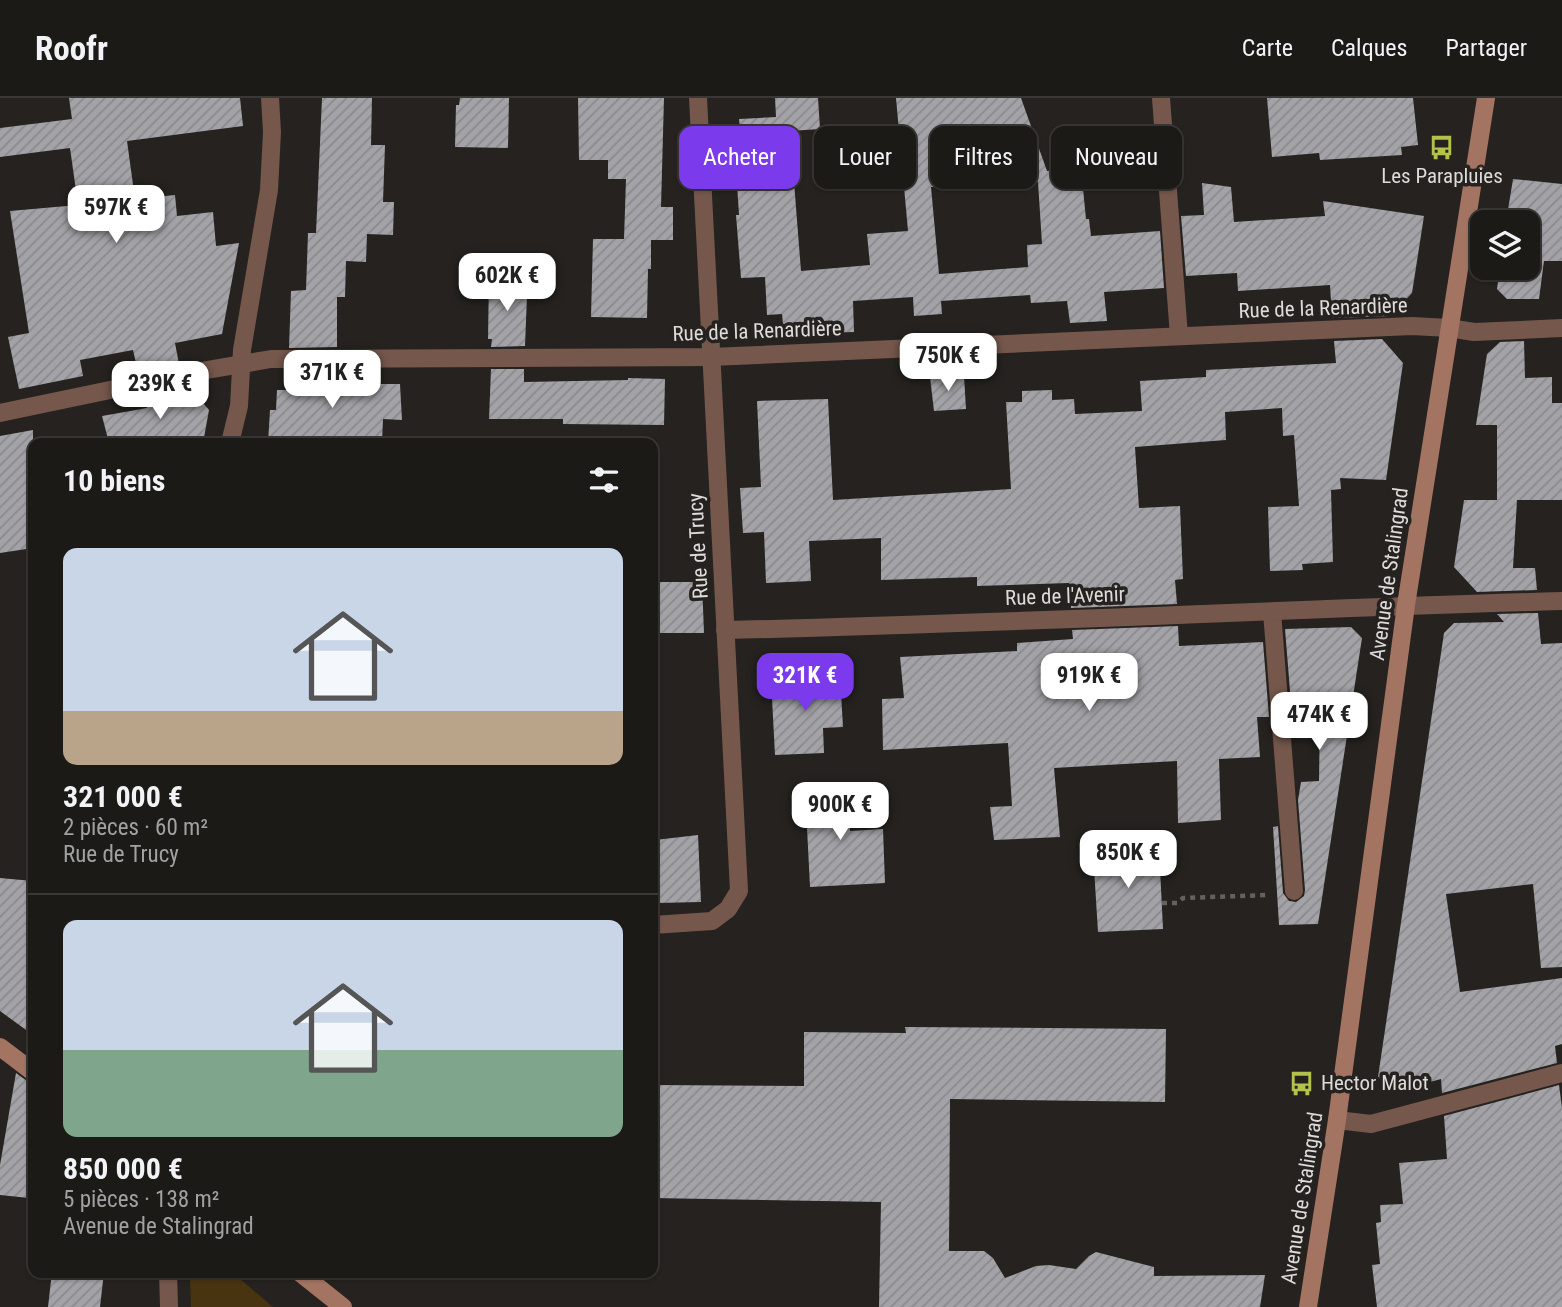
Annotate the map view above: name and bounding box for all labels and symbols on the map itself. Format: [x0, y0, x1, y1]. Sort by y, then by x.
bus stop icon: Les Parapluies [1428, 133, 1456, 161]
place label: Les Parapluies [1381, 164, 1503, 188]
pin: 597K € [59, 186, 173, 245]
pin: 602K € [450, 254, 564, 313]
street label: Rue de la Renardière [1238, 293, 1408, 323]
street label: Rue de la Renardière [672, 316, 842, 346]
pin: 750K € [891, 334, 1005, 393]
pin: 371K € [275, 350, 389, 410]
pin: 239K € [103, 362, 217, 421]
street label: Avenue de Stalingrad [1365, 486, 1413, 662]
street label: Rue de Trucy [683, 492, 713, 599]
street label: Rue de l'Avenir [1005, 582, 1125, 610]
pin: 321K € [748, 654, 862, 713]
pin: 919K € [1032, 654, 1146, 713]
pin: 474K € [1262, 692, 1376, 752]
pin: 900K € [783, 782, 897, 842]
pin: 850K € [1071, 830, 1185, 890]
bus stop icon: Hector Malot [1287, 1069, 1315, 1097]
place label: Hector Malot [1321, 1071, 1429, 1095]
street label: Avenue de Stalingrad [1277, 1110, 1327, 1286]

